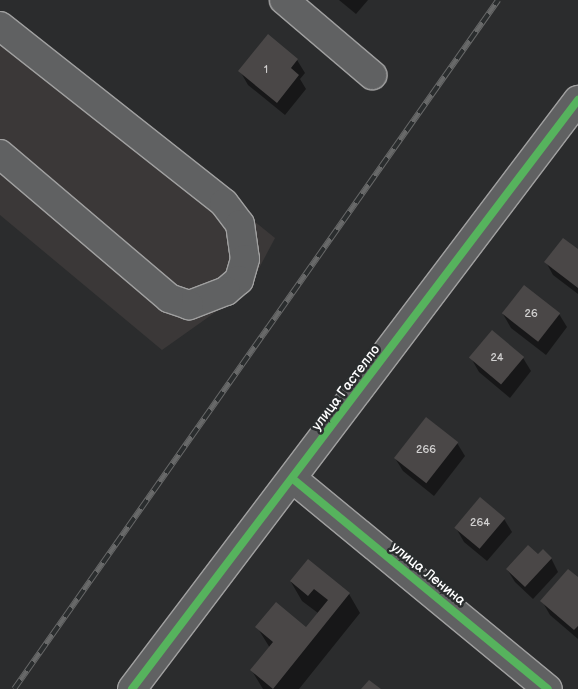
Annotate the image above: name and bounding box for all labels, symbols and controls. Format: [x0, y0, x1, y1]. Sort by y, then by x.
house number: 1 [264, 63, 268, 77]
house number: 26 [524, 307, 538, 321]
street label: улица Гастелло [308, 342, 384, 434]
house number: 24 [490, 351, 504, 365]
house number: 266 [416, 443, 436, 457]
house number: 264 [470, 516, 490, 530]
street label: улица Ленина [387, 539, 469, 609]

